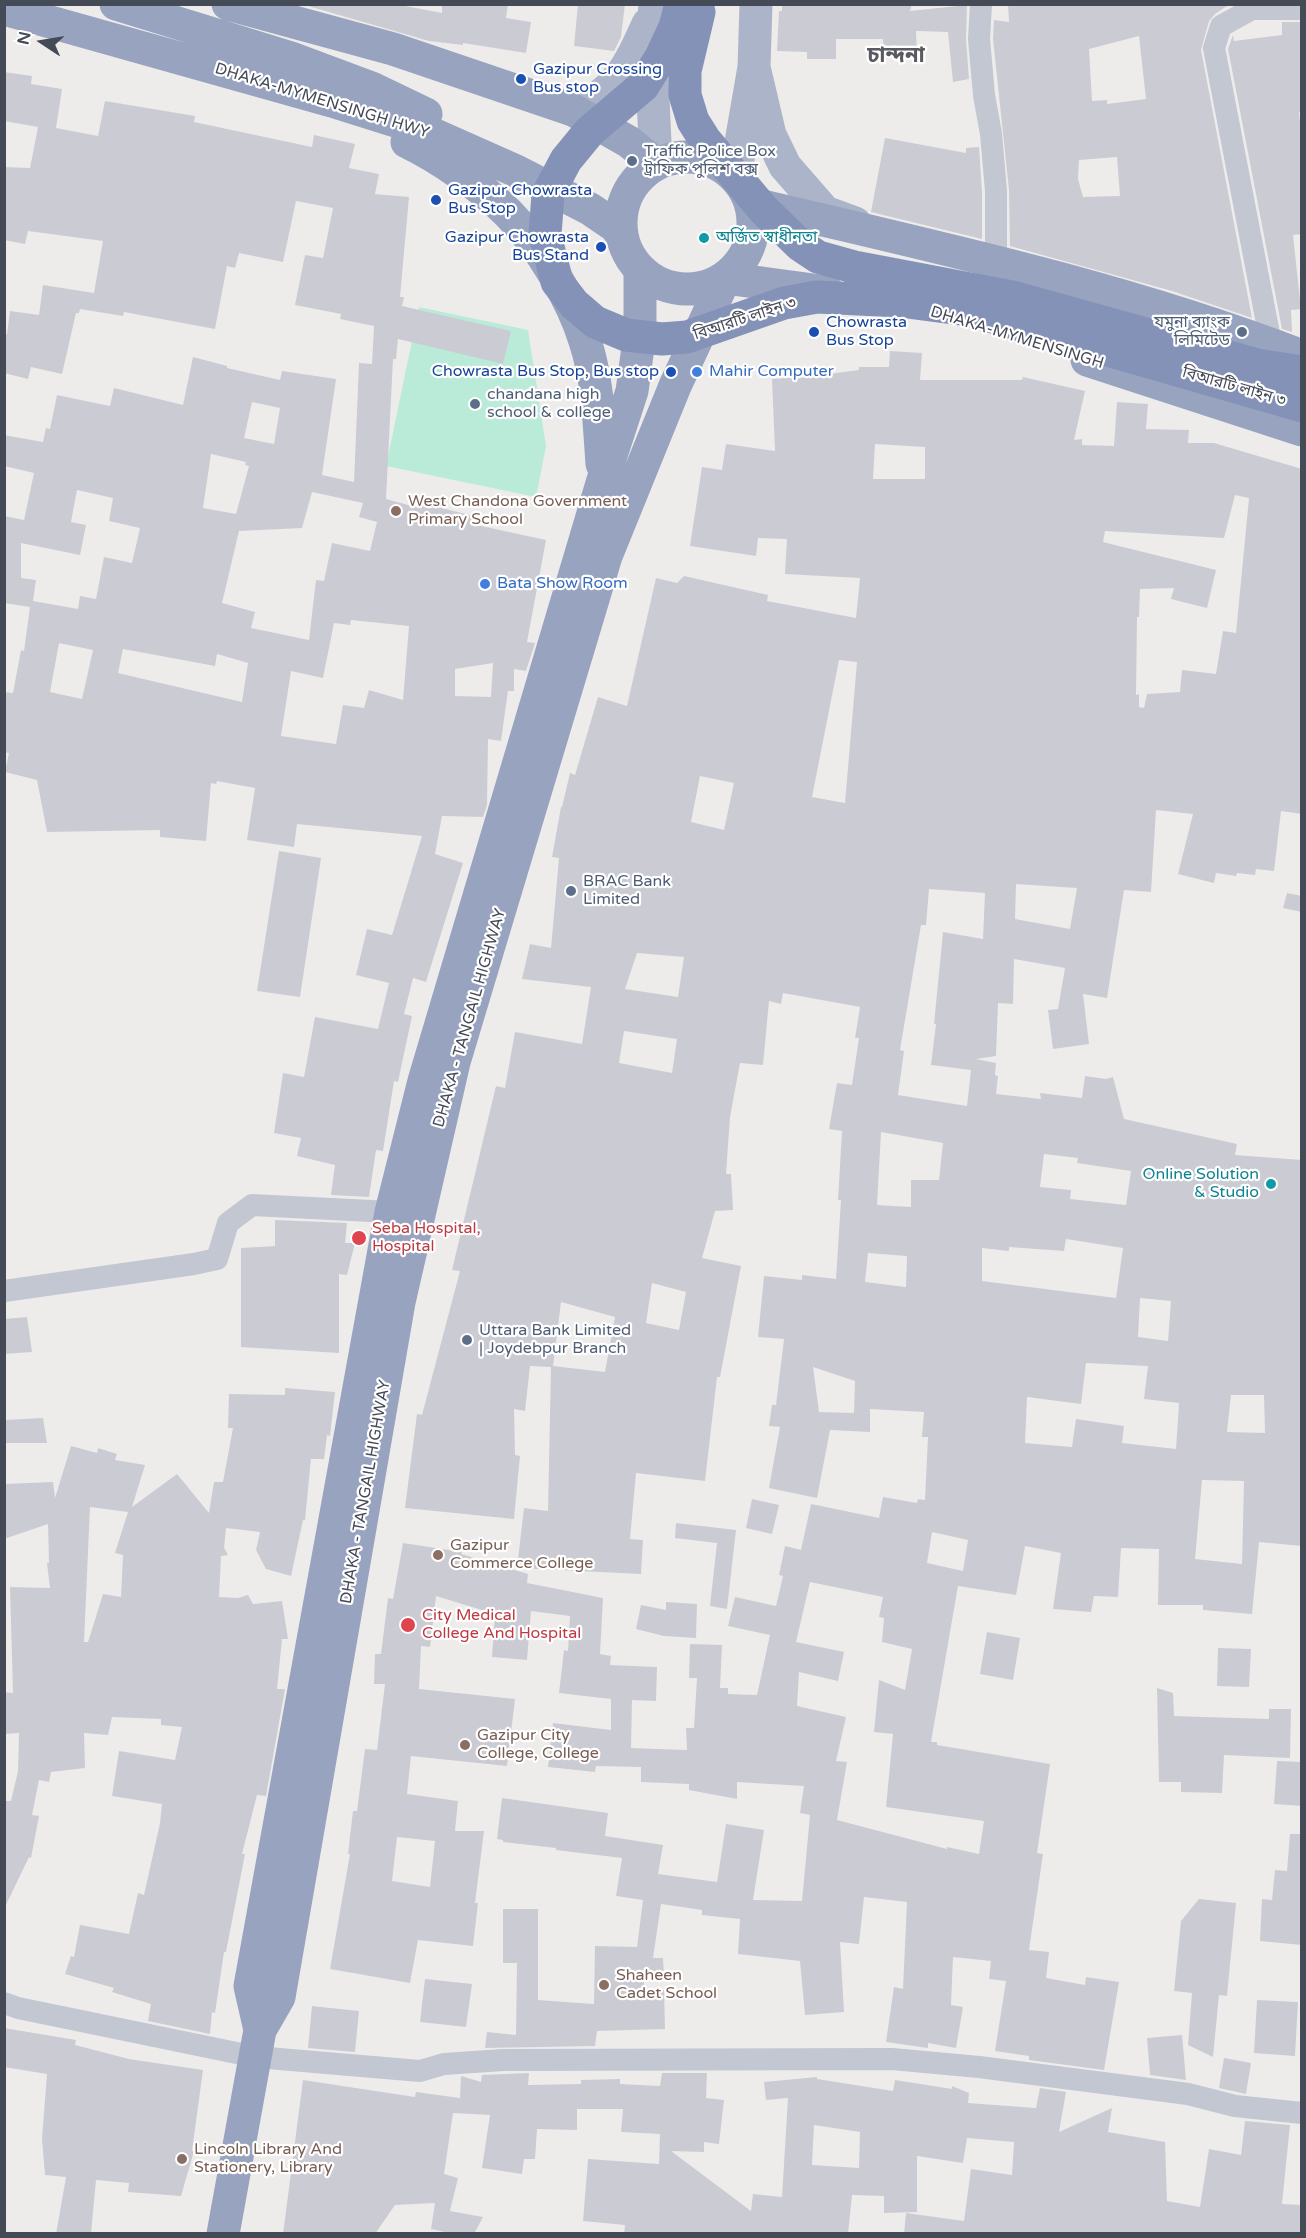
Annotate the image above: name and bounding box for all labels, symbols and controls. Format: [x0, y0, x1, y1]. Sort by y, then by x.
north arrow [12, 12, 72, 72]
text: N [13, 30, 36, 47]
district label: চান্দনা [867, 43, 925, 69]
street label: DHAKA-MYMENSINGH HWY [213, 59, 431, 143]
place label: Gazipur Crossing Bus stop [533, 60, 662, 98]
marker: Gazipur Crossing Bus stop [514, 72, 528, 86]
place label: Traffic Police Box ট্রাফিক পুলিশ বক্স [644, 142, 776, 180]
marker: Traffic Police Box ট্রাফিক পুলিশ বক্স [625, 154, 639, 168]
place label: Gazipur Chowrasta Bus Stop [448, 181, 592, 219]
marker: Gazipur Chowrasta Bus Stop [429, 193, 443, 207]
place label: Gazipur Chowrasta Bus Stand [445, 228, 589, 266]
place label: অর্জিত স্বাধীনতা [716, 228, 817, 248]
marker: অর্জিত স্বাধীনতা [697, 231, 711, 245]
marker: Gazipur Chowrasta Bus Stand [594, 240, 608, 254]
street label: বিআরটি লাইন ৩ [691, 293, 799, 345]
street label: DHAKA-MYMENSINGH [928, 302, 1106, 374]
place label: Chowrasta Bus Stop [826, 313, 907, 351]
place label: যমুনা ব্যাংক লিমিটেড [1154, 313, 1230, 351]
marker: Chowrasta Bus Stop [807, 325, 821, 339]
marker: যমুনা ব্যাংক লিমিটেড [1235, 325, 1249, 339]
place label: Chowrasta Bus Stop, Bus stop [432, 362, 659, 382]
place label: Mahir Computer [709, 362, 834, 382]
street label: বিআরটি লাইন ৩ [1180, 363, 1288, 411]
marker: Chowrasta Bus Stop, Bus stop [664, 365, 678, 379]
marker: Mahir Computer [690, 365, 704, 379]
place label: chandana high school & college [487, 385, 611, 423]
marker: chandana high school & college [468, 397, 482, 411]
place label: West Chandona Government Primary School [408, 492, 627, 530]
marker: West Chandona Government Primary School [389, 504, 403, 518]
place label: Bata Show Room [497, 574, 628, 594]
marker: Bata Show Room [478, 577, 492, 591]
place label: BRAC Bank Limited [583, 872, 671, 910]
marker: BRAC Bank Limited [564, 884, 578, 898]
street label: DHAKA - TANGAIL HIGHWAY [429, 906, 511, 1130]
place label: Online Solution & Studio [1143, 1165, 1259, 1203]
marker: Online Solution & Studio [1264, 1177, 1278, 1191]
place label: Seba Hospital, Hospital [372, 1219, 481, 1257]
marker: Seba Hospital, Hospital [350, 1229, 368, 1247]
place label: Uttara Bank Limited | Joydebpur Branch [479, 1321, 631, 1359]
marker: Uttara Bank Limited | Joydebpur Branch [460, 1333, 474, 1347]
street label: DHAKA - TANGAIL HIGHWAY [337, 1379, 395, 1605]
place label: Gazipur Commerce College [450, 1536, 593, 1574]
marker: Gazipur Commerce College [431, 1548, 445, 1562]
place label: City Medical College And Hospital [422, 1606, 581, 1644]
marker: City Medical College And Hospital [399, 1616, 417, 1634]
place label: Gazipur City College, College [477, 1726, 599, 1764]
marker: Gazipur City College, College [458, 1738, 472, 1752]
place label: Shaheen Cadet School [616, 1966, 717, 2004]
marker: Shaheen Cadet School [597, 1978, 611, 1992]
place label: Lincoln Library And Stationery, Library [194, 2140, 342, 2178]
marker: Lincoln Library And Stationery, Library [175, 2152, 189, 2166]

